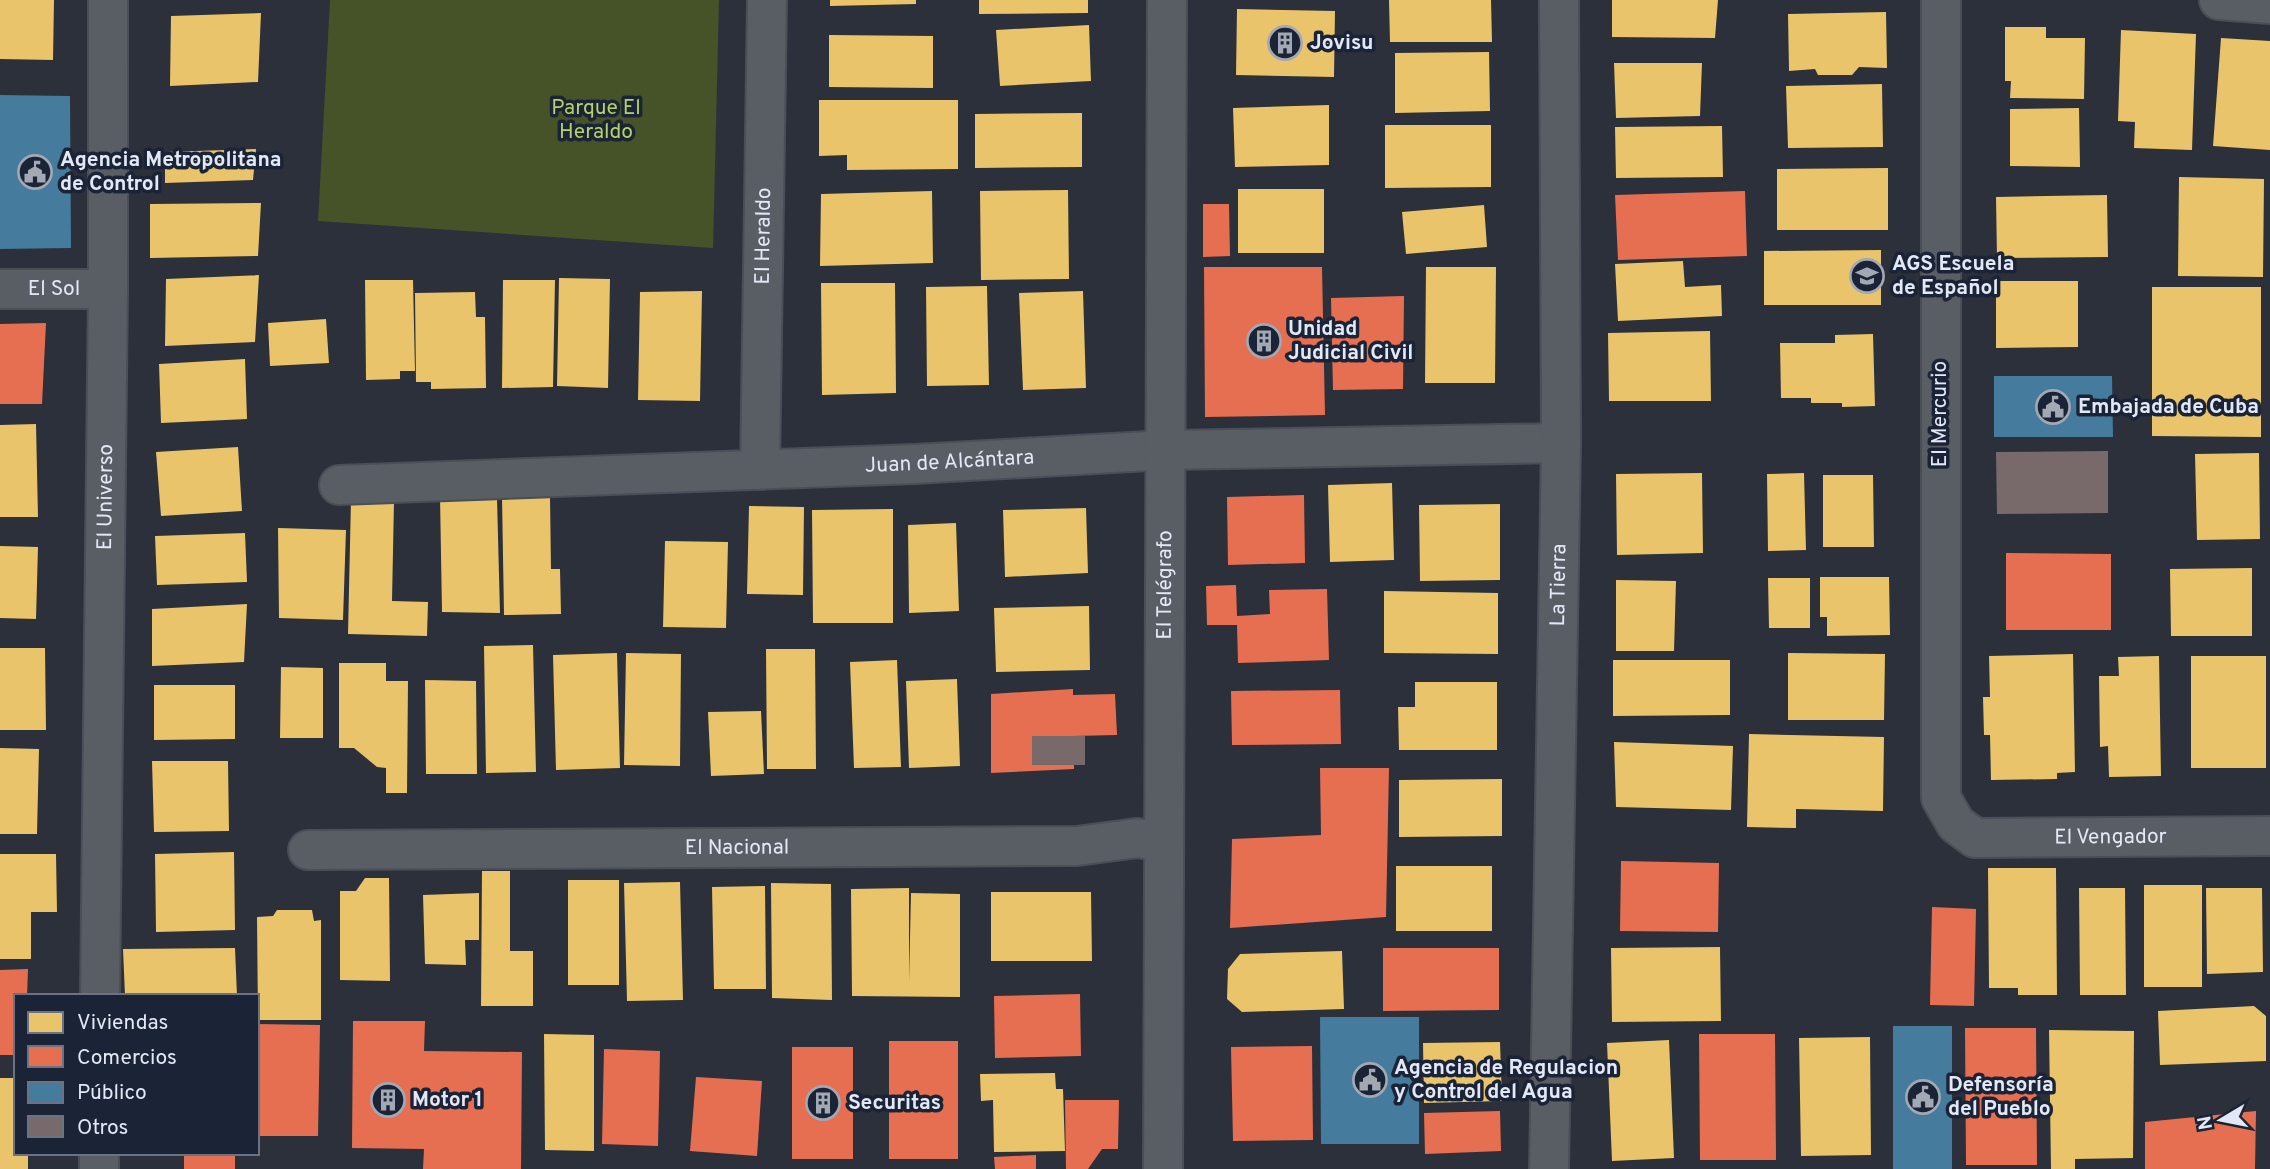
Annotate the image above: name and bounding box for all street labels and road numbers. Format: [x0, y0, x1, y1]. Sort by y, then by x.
street label: El Heraldo [749, 187, 778, 285]
street label: El Sol [28, 276, 80, 303]
street label: El Mercurio [1927, 361, 1954, 467]
street label: El Universo [92, 444, 120, 550]
street label: Juan de Alcántara [864, 444, 1035, 479]
street label: El Telégrafo [1151, 530, 1179, 640]
street label: La Tierra [1544, 543, 1573, 627]
street label: El Vengador [2054, 823, 2167, 851]
street label: El Nacional [685, 834, 789, 862]

